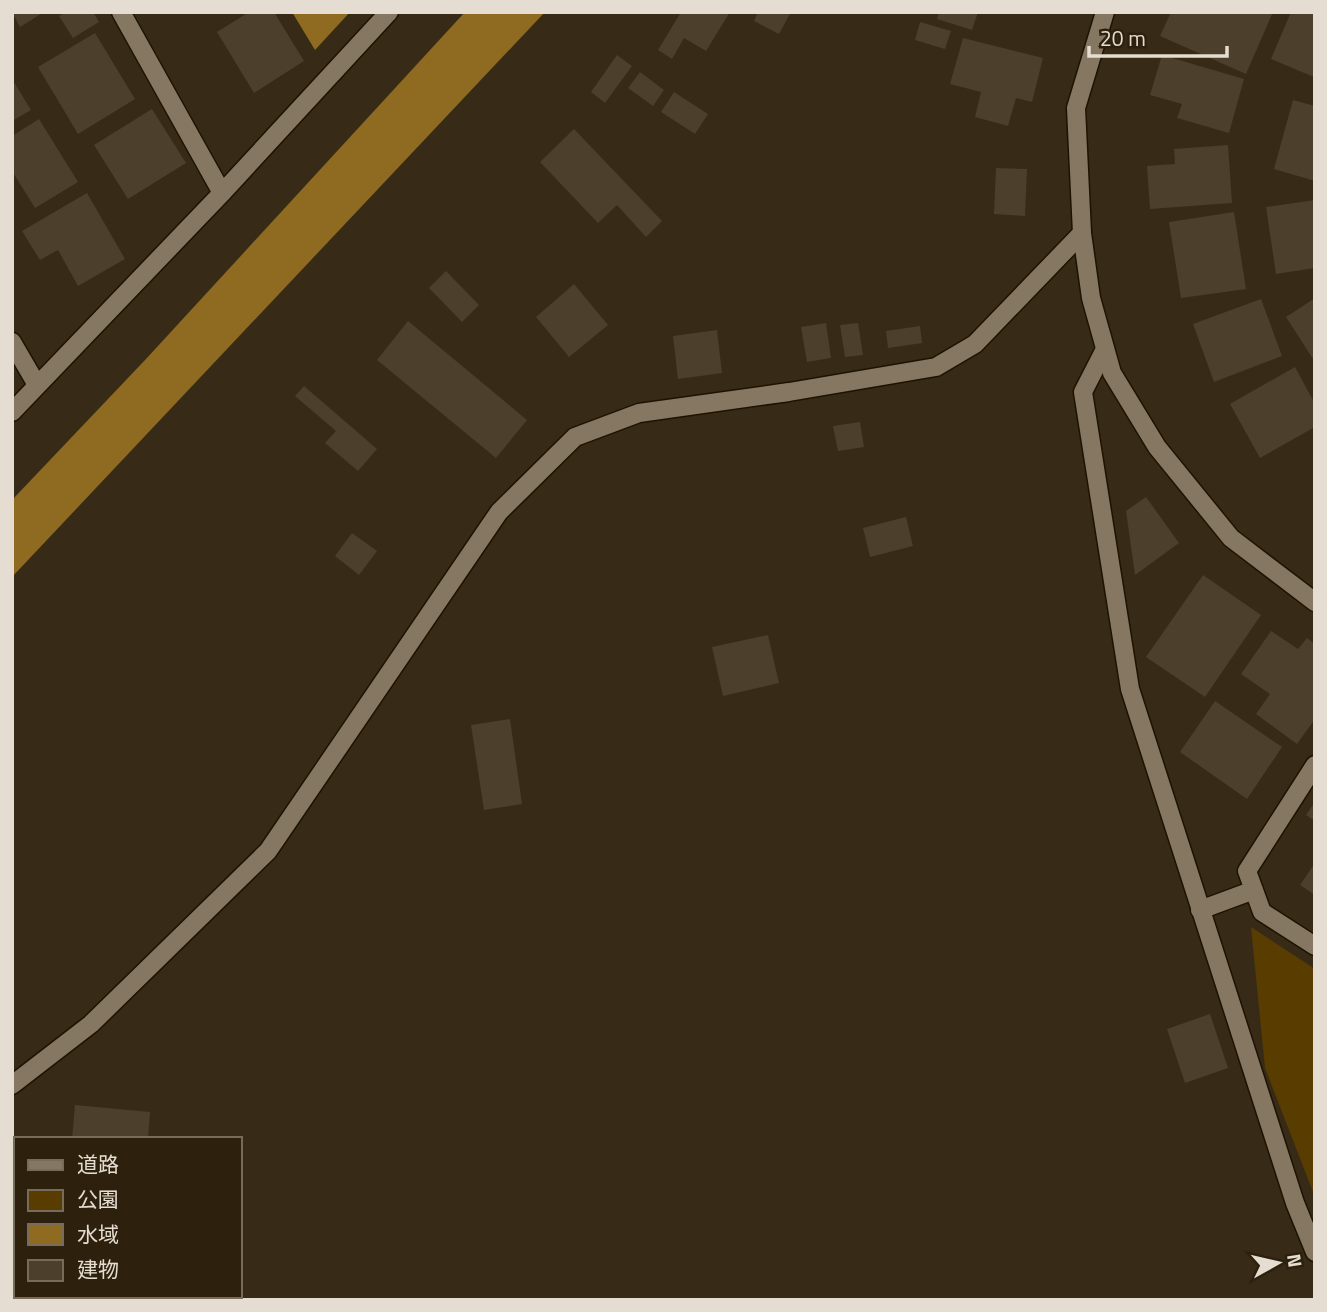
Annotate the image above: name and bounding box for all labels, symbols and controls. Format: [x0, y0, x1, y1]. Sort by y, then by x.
scale bar [1089, 14, 1227, 58]
text: 20 m [1100, 22, 1146, 54]
legend [14, 1137, 242, 1298]
text: 道路 [77, 1148, 119, 1180]
text: 公園 [77, 1183, 119, 1215]
text: 水域 [77, 1218, 119, 1250]
north arrow [1243, 1228, 1313, 1298]
text: N [1280, 1252, 1311, 1269]
text: 建物 [77, 1253, 119, 1285]

